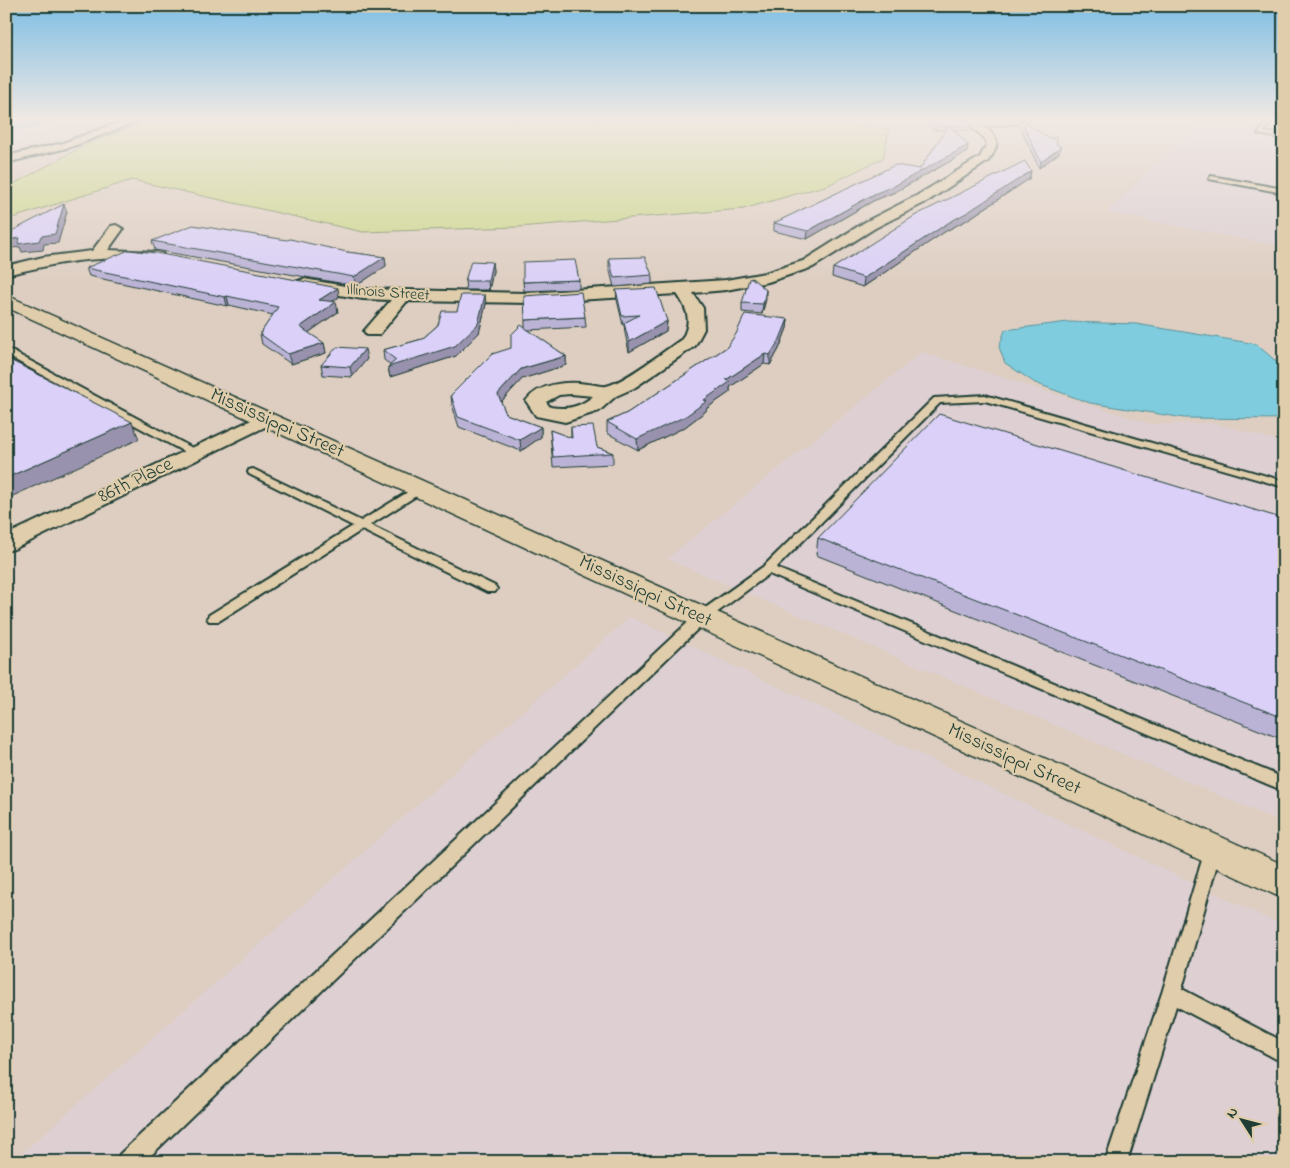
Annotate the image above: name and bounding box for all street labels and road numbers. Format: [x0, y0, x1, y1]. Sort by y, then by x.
street label: Illinois Street [345, 278, 431, 308]
street label: Mississippi Street [205, 381, 349, 467]
street label: 86th Place [94, 450, 178, 512]
street label: Mississippi Street [573, 548, 717, 636]
street label: Mississippi Street [942, 716, 1086, 804]

